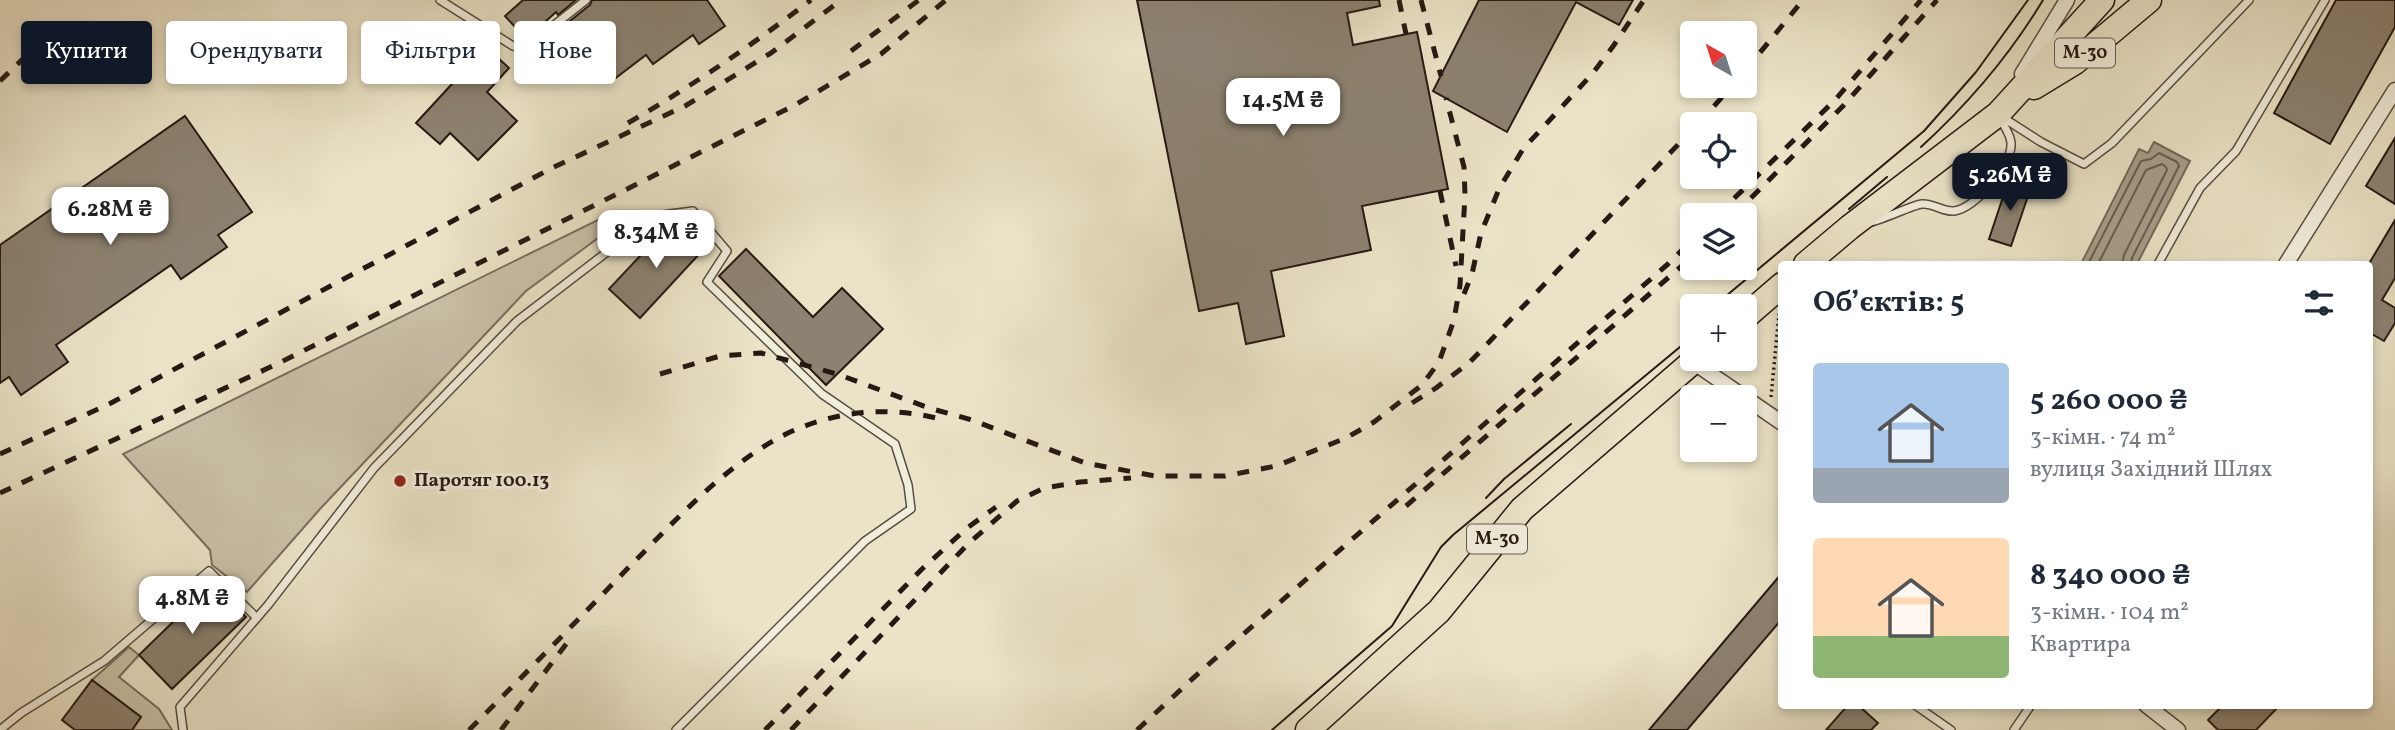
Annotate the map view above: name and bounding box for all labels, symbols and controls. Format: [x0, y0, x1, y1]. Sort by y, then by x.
chip: Купити [21, 21, 152, 84]
chip: Орендувати [166, 21, 347, 84]
chip: Фільтри [361, 21, 500, 84]
chip: Нове [514, 21, 616, 84]
north arrow [1680, 21, 1757, 98]
map controls [1680, 21, 1757, 462]
road number: М-30 [2055, 38, 2115, 68]
pin: 14.5M ₴ [1218, 78, 1348, 138]
text: 14.5M ₴ [1242, 85, 1324, 117]
button: locate [1680, 112, 1757, 189]
pin: 5.26M ₴ [1945, 154, 2075, 213]
text: 5.26M ₴ [1968, 160, 2052, 192]
pin: 6.28M ₴ [45, 188, 175, 247]
text: 6.28M ₴ [68, 194, 152, 226]
button: layers [1680, 203, 1757, 280]
pin: 8.34M ₴ [591, 210, 721, 270]
text: 8.34M ₴ [613, 217, 699, 249]
text: Об’єктів: 5 [1813, 282, 1964, 324]
icon: filters [2300, 284, 2338, 322]
button: + [1680, 294, 1757, 371]
text: 5 260 000 ₴ [2030, 380, 2188, 422]
button: − [1680, 385, 1757, 462]
icon: home [1869, 391, 1953, 475]
text: 3-кімн. · 74 m² [2030, 422, 2176, 454]
text: вулиця Західний Шлях [2030, 454, 2273, 486]
place label: Паротяг 100.13 [414, 468, 549, 494]
marker: Паротяг 100.13 [392, 473, 408, 489]
road number: М-30 [1467, 524, 1527, 554]
text: 8 340 000 ₴ [2030, 555, 2191, 597]
icon: home [1869, 566, 1953, 650]
pin: 4.8M ₴ [135, 576, 249, 636]
text: 4.8M ₴ [155, 583, 229, 615]
text: 3-кімн. · 104 m² [2030, 597, 2189, 629]
text: Квартира [2030, 629, 2131, 661]

